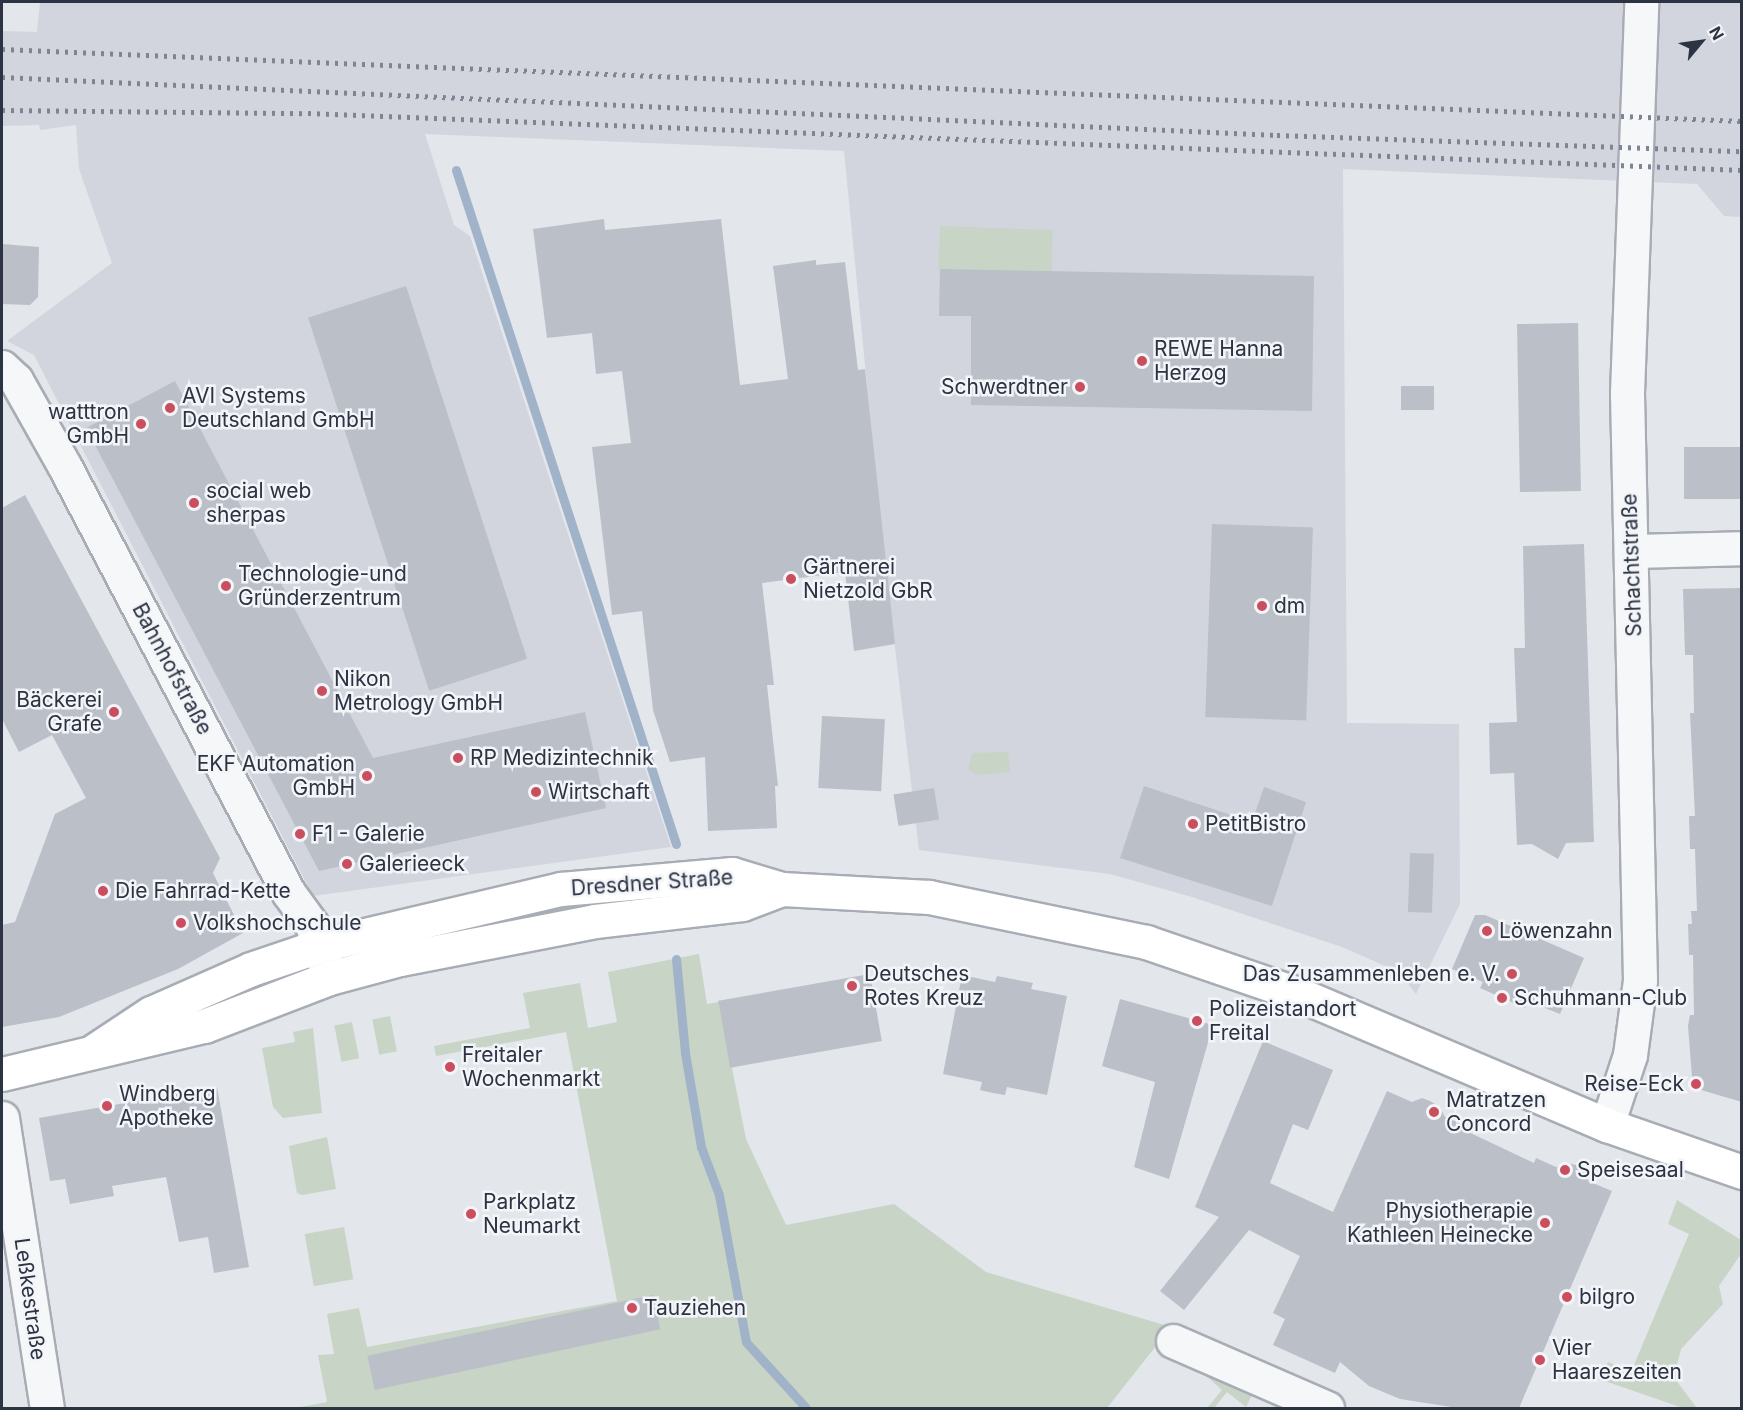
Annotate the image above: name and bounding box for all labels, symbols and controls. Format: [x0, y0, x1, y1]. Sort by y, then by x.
north arrow [1671, 12, 1731, 72]
text: N [1705, 23, 1728, 43]
place label: REWE Hanna Herzog [1154, 336, 1283, 386]
marker: REWE Hanna Herzog [1135, 354, 1149, 368]
place label: Schwerdtner [941, 374, 1068, 400]
marker: Schwerdtner [1073, 380, 1087, 394]
place label: AVI Systems Deutschland GmbH [182, 383, 375, 433]
place label: watttron GmbH [48, 399, 129, 449]
marker: AVI Systems Deutschland GmbH [163, 401, 177, 415]
marker: watttron GmbH [134, 417, 148, 431]
place label: social web sherpas [206, 478, 311, 528]
street label: Schachtstraße [1617, 493, 1647, 637]
marker: social web sherpas [187, 496, 201, 510]
place label: Gärtnerei Nietzold GbR [803, 554, 933, 604]
place label: Technologie-und Gründerzentrum [238, 561, 407, 611]
marker: Gärtnerei Nietzold GbR [784, 572, 798, 586]
marker: Technologie-und Gründerzentrum [219, 579, 233, 593]
place label: dm [1274, 593, 1305, 619]
street label: Bahnhofstraße [127, 599, 217, 739]
marker: dm [1255, 599, 1269, 613]
place label: Nikon Metrology GmbH [334, 666, 503, 716]
marker: Nikon Metrology GmbH [315, 684, 329, 698]
place label: Bäckerei Grafe [16, 687, 102, 737]
marker: Bäckerei Grafe [107, 705, 121, 719]
place label: RP Medizintechnik [470, 745, 653, 771]
place label: EKF Automation GmbH [197, 751, 355, 801]
marker: RP Medizintechnik [451, 751, 465, 765]
marker: EKF Automation GmbH [360, 769, 374, 783]
place label: Wirtschaft [548, 779, 650, 805]
marker: Wirtschaft [529, 785, 543, 799]
place label: PetitBistro [1205, 811, 1306, 837]
marker: PetitBistro [1186, 817, 1200, 831]
place label: F1 - Galerie [312, 821, 425, 847]
marker: F1 - Galerie [293, 827, 307, 841]
place label: Galerieeck [359, 851, 465, 877]
marker: Galerieeck [340, 857, 354, 871]
street label: Dresdner Straße [570, 865, 734, 901]
place label: Die Fahrrad-Kette [115, 878, 291, 904]
marker: Die Fahrrad-Kette [96, 884, 110, 898]
place label: Volkshochschule [193, 910, 361, 936]
marker: Volkshochschule [174, 916, 188, 930]
place label: Löwenzahn [1499, 918, 1613, 944]
marker: Löwenzahn [1480, 924, 1494, 938]
place label: Deutsches Rotes Kreuz [864, 961, 984, 1011]
place label: Das Zusammenleben e. V. [1243, 961, 1500, 987]
marker: Das Zusammenleben e. V. [1505, 967, 1519, 981]
marker: Deutsches Rotes Kreuz [845, 979, 859, 993]
place label: Schuhmann-Club [1514, 985, 1687, 1011]
marker: Schuhmann-Club [1495, 991, 1509, 1005]
place label: Polizeistandort Freital [1209, 996, 1356, 1046]
marker: Polizeistandort Freital [1190, 1014, 1204, 1028]
place label: Freitaler Wochenmarkt [462, 1042, 600, 1092]
marker: Freitaler Wochenmarkt [443, 1060, 457, 1074]
place label: Reise-Eck [1584, 1071, 1684, 1097]
marker: Reise-Eck [1689, 1077, 1703, 1091]
place label: Windberg Apotheke [119, 1081, 216, 1131]
place label: Matratzen Concord [1446, 1087, 1546, 1137]
marker: Windberg Apotheke [100, 1099, 114, 1113]
marker: Matratzen Concord [1427, 1105, 1441, 1119]
place label: Speisesaal [1577, 1157, 1684, 1183]
marker: Speisesaal [1558, 1163, 1572, 1177]
place label: Parkplatz Neumarkt [483, 1189, 580, 1239]
place label: Physiotherapie Kathleen Heinecke [1347, 1198, 1533, 1248]
marker: Parkplatz Neumarkt [464, 1207, 478, 1221]
marker: Physiotherapie Kathleen Heinecke [1538, 1216, 1552, 1230]
street label: Leßkestraße [9, 1236, 51, 1362]
place label: bilgro [1579, 1284, 1635, 1310]
marker: bilgro [1560, 1290, 1574, 1304]
place label: Tauziehen [644, 1295, 746, 1321]
marker: Tauziehen [625, 1301, 639, 1315]
place label: Vier Haareszeiten [1552, 1335, 1682, 1385]
marker: Vier Haareszeiten [1533, 1353, 1547, 1367]

